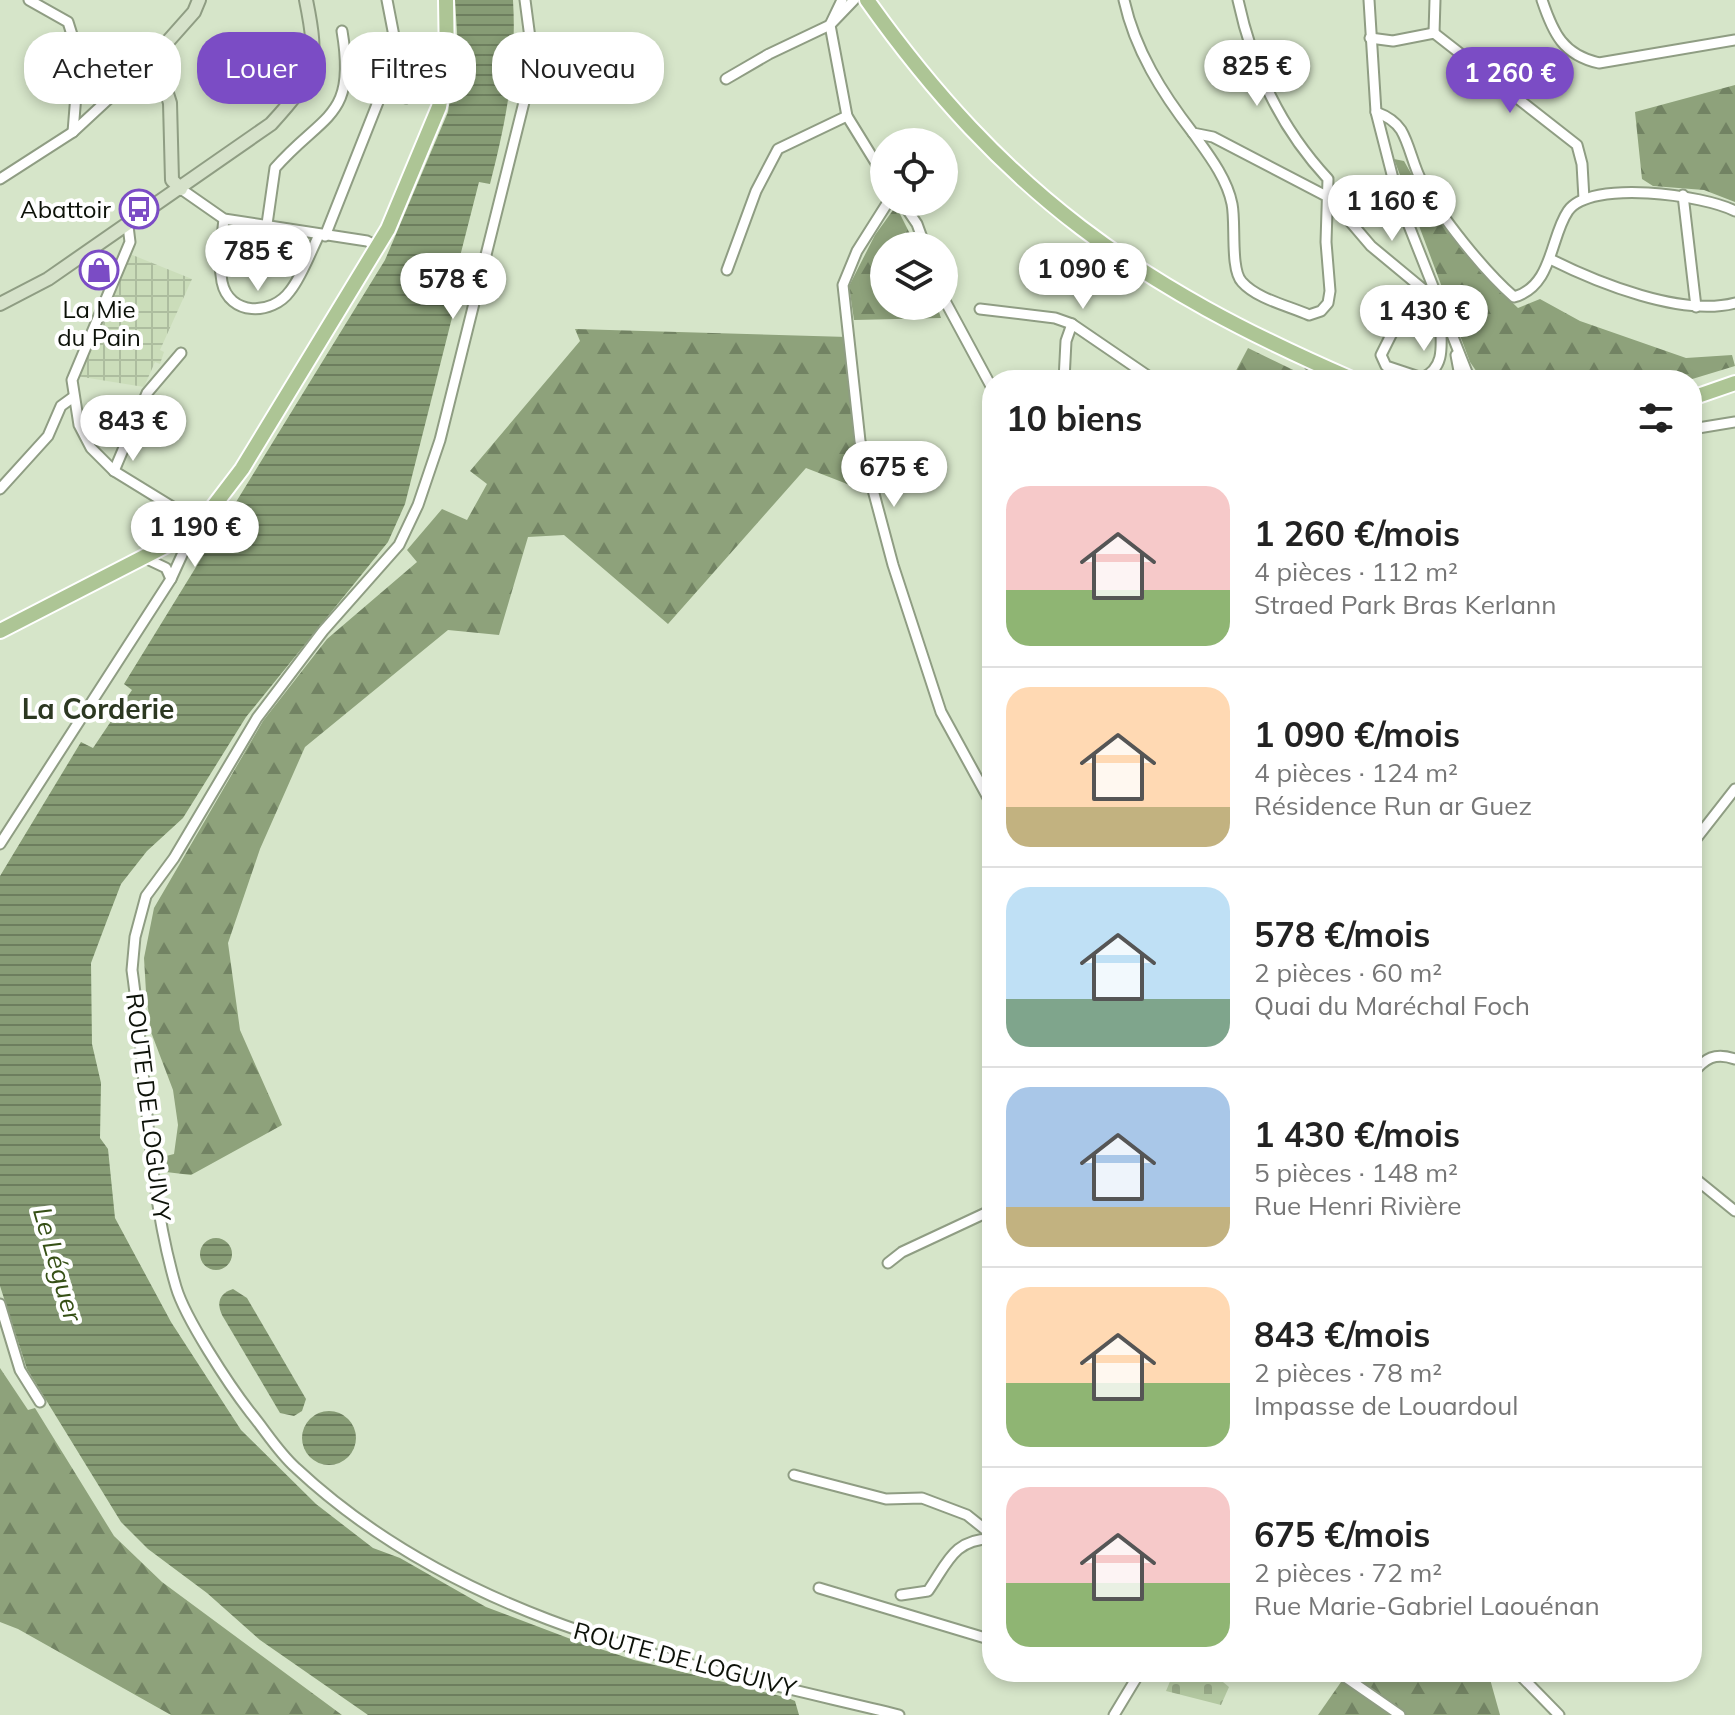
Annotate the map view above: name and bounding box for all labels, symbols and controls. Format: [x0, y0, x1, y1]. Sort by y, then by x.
chip: Acheter [24, 32, 181, 104]
chip: Louer [197, 32, 326, 104]
chip: Filtres [342, 32, 476, 104]
chip: Nouveau [492, 32, 664, 104]
pin: 825 € [1201, 40, 1313, 108]
pin: 1 260 € [1436, 47, 1584, 115]
text: 825 € [1222, 49, 1292, 82]
text: 1 260 € [1464, 56, 1556, 89]
map controls [870, 128, 958, 320]
button: locate [870, 128, 958, 216]
pin: 1 160 € [1318, 175, 1466, 243]
text: 1 160 € [1346, 184, 1438, 217]
bus stop icon: Abattoir [118, 188, 160, 230]
place label: Abattoir [20, 194, 111, 224]
pin: 785 € [202, 225, 314, 293]
button: layers [870, 232, 958, 320]
text: 785 € [223, 234, 293, 267]
pin: 1 090 € [1009, 243, 1157, 311]
shop icon: La Mie du Pain [78, 249, 120, 291]
text: 1 090 € [1037, 252, 1129, 285]
pin: 578 € [397, 253, 509, 321]
text: 578 € [418, 262, 488, 295]
pin: 1 430 € [1350, 285, 1498, 353]
place label: La Mie du Pain [57, 294, 141, 352]
text: 1 430 € [1378, 294, 1470, 327]
pin: 843 € [77, 395, 189, 463]
icon: filters [1634, 396, 1678, 440]
text: 10 biens [1006, 397, 1142, 440]
text: 843 € [98, 404, 168, 437]
pin: 675 € [838, 441, 950, 509]
text: 675 € [859, 450, 929, 483]
pin: 1 190 € [121, 501, 269, 569]
text: 1 190 € [149, 510, 241, 543]
text: 1 260 €/mois [1254, 512, 1460, 555]
icon: home [1070, 518, 1166, 614]
text: 4 pièces · 112 m² [1254, 555, 1458, 588]
text: Straed Park Bras Kerlann [1254, 588, 1557, 621]
district label: La Corderie [22, 691, 174, 726]
text: 1 090 €/mois [1254, 713, 1460, 756]
icon: home [1070, 719, 1166, 815]
text: 4 pièces · 124 m² [1254, 756, 1458, 789]
text: Résidence Run ar Guez [1254, 789, 1532, 822]
text: 578 €/mois [1254, 913, 1430, 956]
icon: home [1070, 919, 1166, 1015]
text: 2 pièces · 60 m² [1254, 956, 1442, 989]
text: Quai du Maréchal Foch [1254, 989, 1530, 1022]
street label: ROUTE DE LOGUIVY [120, 991, 178, 1223]
text: 1 430 €/mois [1254, 1113, 1460, 1156]
icon: home [1070, 1119, 1166, 1215]
text: 5 pièces · 148 m² [1254, 1156, 1458, 1189]
text: Rue Henri Rivière [1254, 1189, 1461, 1222]
water label: Le Léguer [26, 1203, 90, 1326]
text: 843 €/mois [1254, 1313, 1430, 1356]
icon: home [1070, 1319, 1166, 1415]
text: 2 pièces · 78 m² [1254, 1356, 1442, 1389]
text: Impasse de Louardoul [1254, 1389, 1518, 1422]
text: 675 €/mois [1254, 1513, 1430, 1556]
icon: home [1070, 1519, 1166, 1615]
text: 2 pièces · 72 m² [1254, 1556, 1442, 1589]
text: Rue Marie-Gabriel Laouénan [1254, 1589, 1600, 1622]
street label: ROUTE DE LOGUIVY [570, 1615, 800, 1703]

